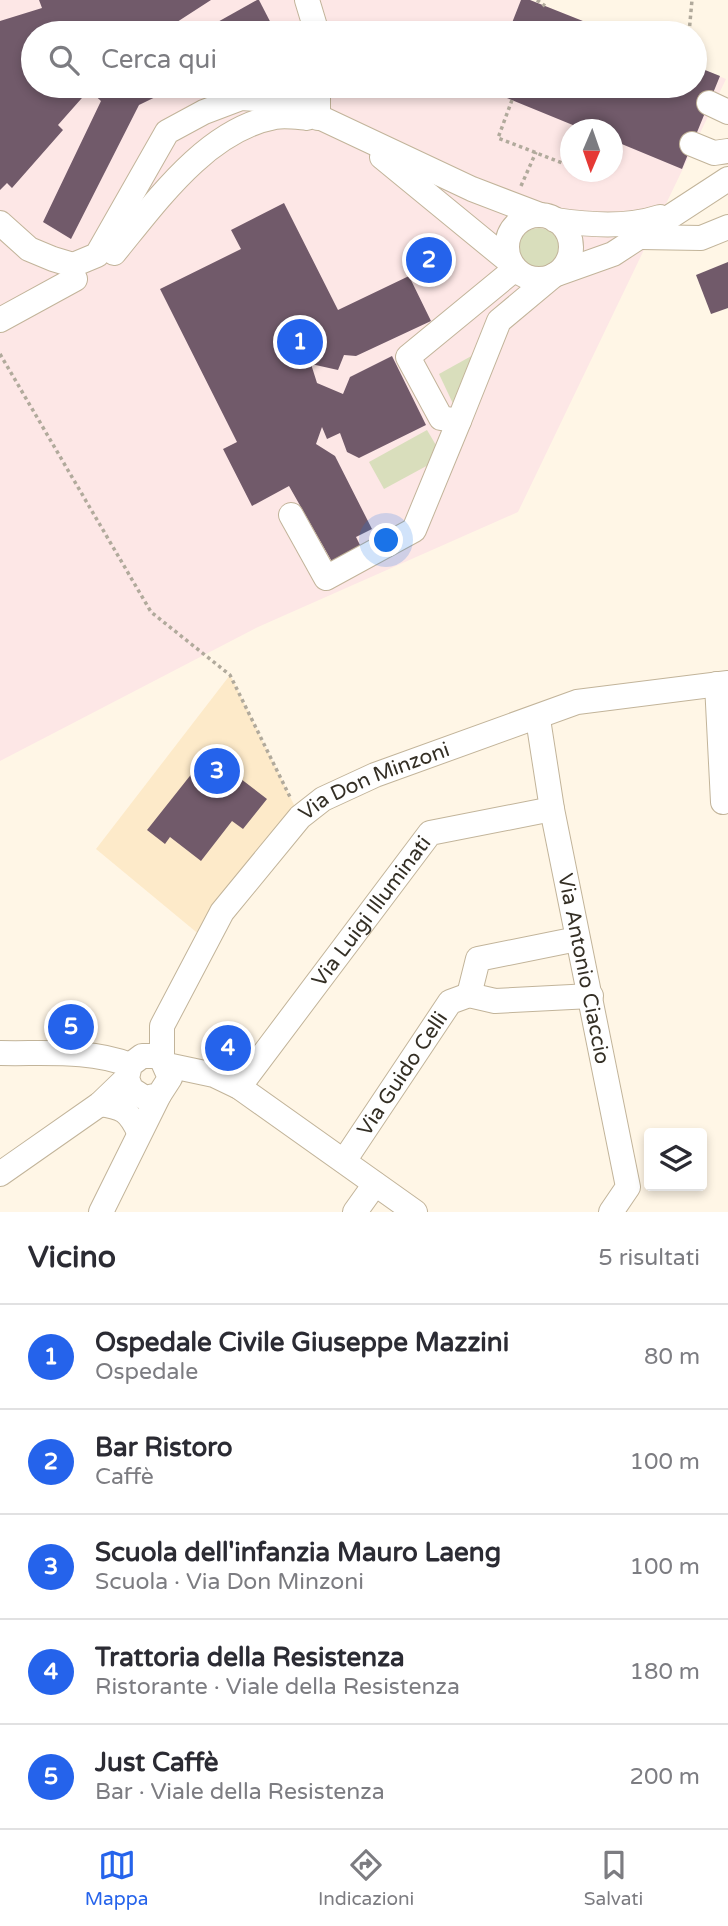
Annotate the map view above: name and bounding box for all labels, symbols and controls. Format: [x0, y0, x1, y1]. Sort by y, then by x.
search box [21, 21, 707, 98]
icon: search [45, 41, 83, 79]
text: Cerca qui [101, 44, 217, 75]
north arrow [560, 119, 623, 182]
pin: 2 [406, 234, 452, 286]
pin: 1 [277, 316, 323, 368]
your location [369, 523, 403, 557]
street label: Via Don Minzoni [294, 737, 453, 826]
pin: 3 [194, 745, 240, 797]
street label: Via Luigi Illuminati [306, 831, 436, 991]
street label: Via Antonio Ciaccio [553, 871, 615, 1066]
pin: 5 [48, 1001, 94, 1053]
street label: Via Guido Celli [352, 1007, 453, 1141]
pin: 4 [205, 1022, 251, 1074]
map controls [644, 1128, 707, 1191]
button: layers [644, 1128, 707, 1191]
text: Vicino [28, 1239, 116, 1276]
text: 5 risultati [598, 1244, 700, 1272]
text: Ospedale Civile Giuseppe Mazzini [95, 1327, 509, 1358]
text: 1 [44, 1343, 58, 1371]
text: 80 m [644, 1343, 700, 1371]
text: Ospedale [95, 1358, 198, 1386]
text: Bar Ristoro [95, 1432, 233, 1463]
text: 2 [44, 1448, 58, 1476]
text: 100 m [630, 1448, 700, 1476]
text: Caffè [95, 1463, 154, 1491]
text: Scuola dell'infanzia Mauro Laeng [95, 1537, 501, 1568]
text: 3 [44, 1553, 58, 1581]
text: 100 m [630, 1553, 700, 1581]
text: Scuola · Via Don Minzoni [95, 1568, 364, 1596]
text: Trattoria della Resistenza [95, 1642, 405, 1673]
text: 4 [44, 1658, 58, 1686]
text: 180 m [630, 1658, 700, 1686]
text: Ristorante · Viale della Resistenza [95, 1673, 460, 1701]
text: Just Caffè [95, 1747, 218, 1778]
text: 5 [44, 1763, 58, 1791]
text: 200 m [630, 1763, 700, 1791]
text: Bar · Viale della Resistenza [95, 1778, 385, 1806]
tab: Mappa [85, 1846, 148, 1910]
tab: Indicazioni [318, 1846, 414, 1910]
tab: Salvati [584, 1846, 643, 1910]

